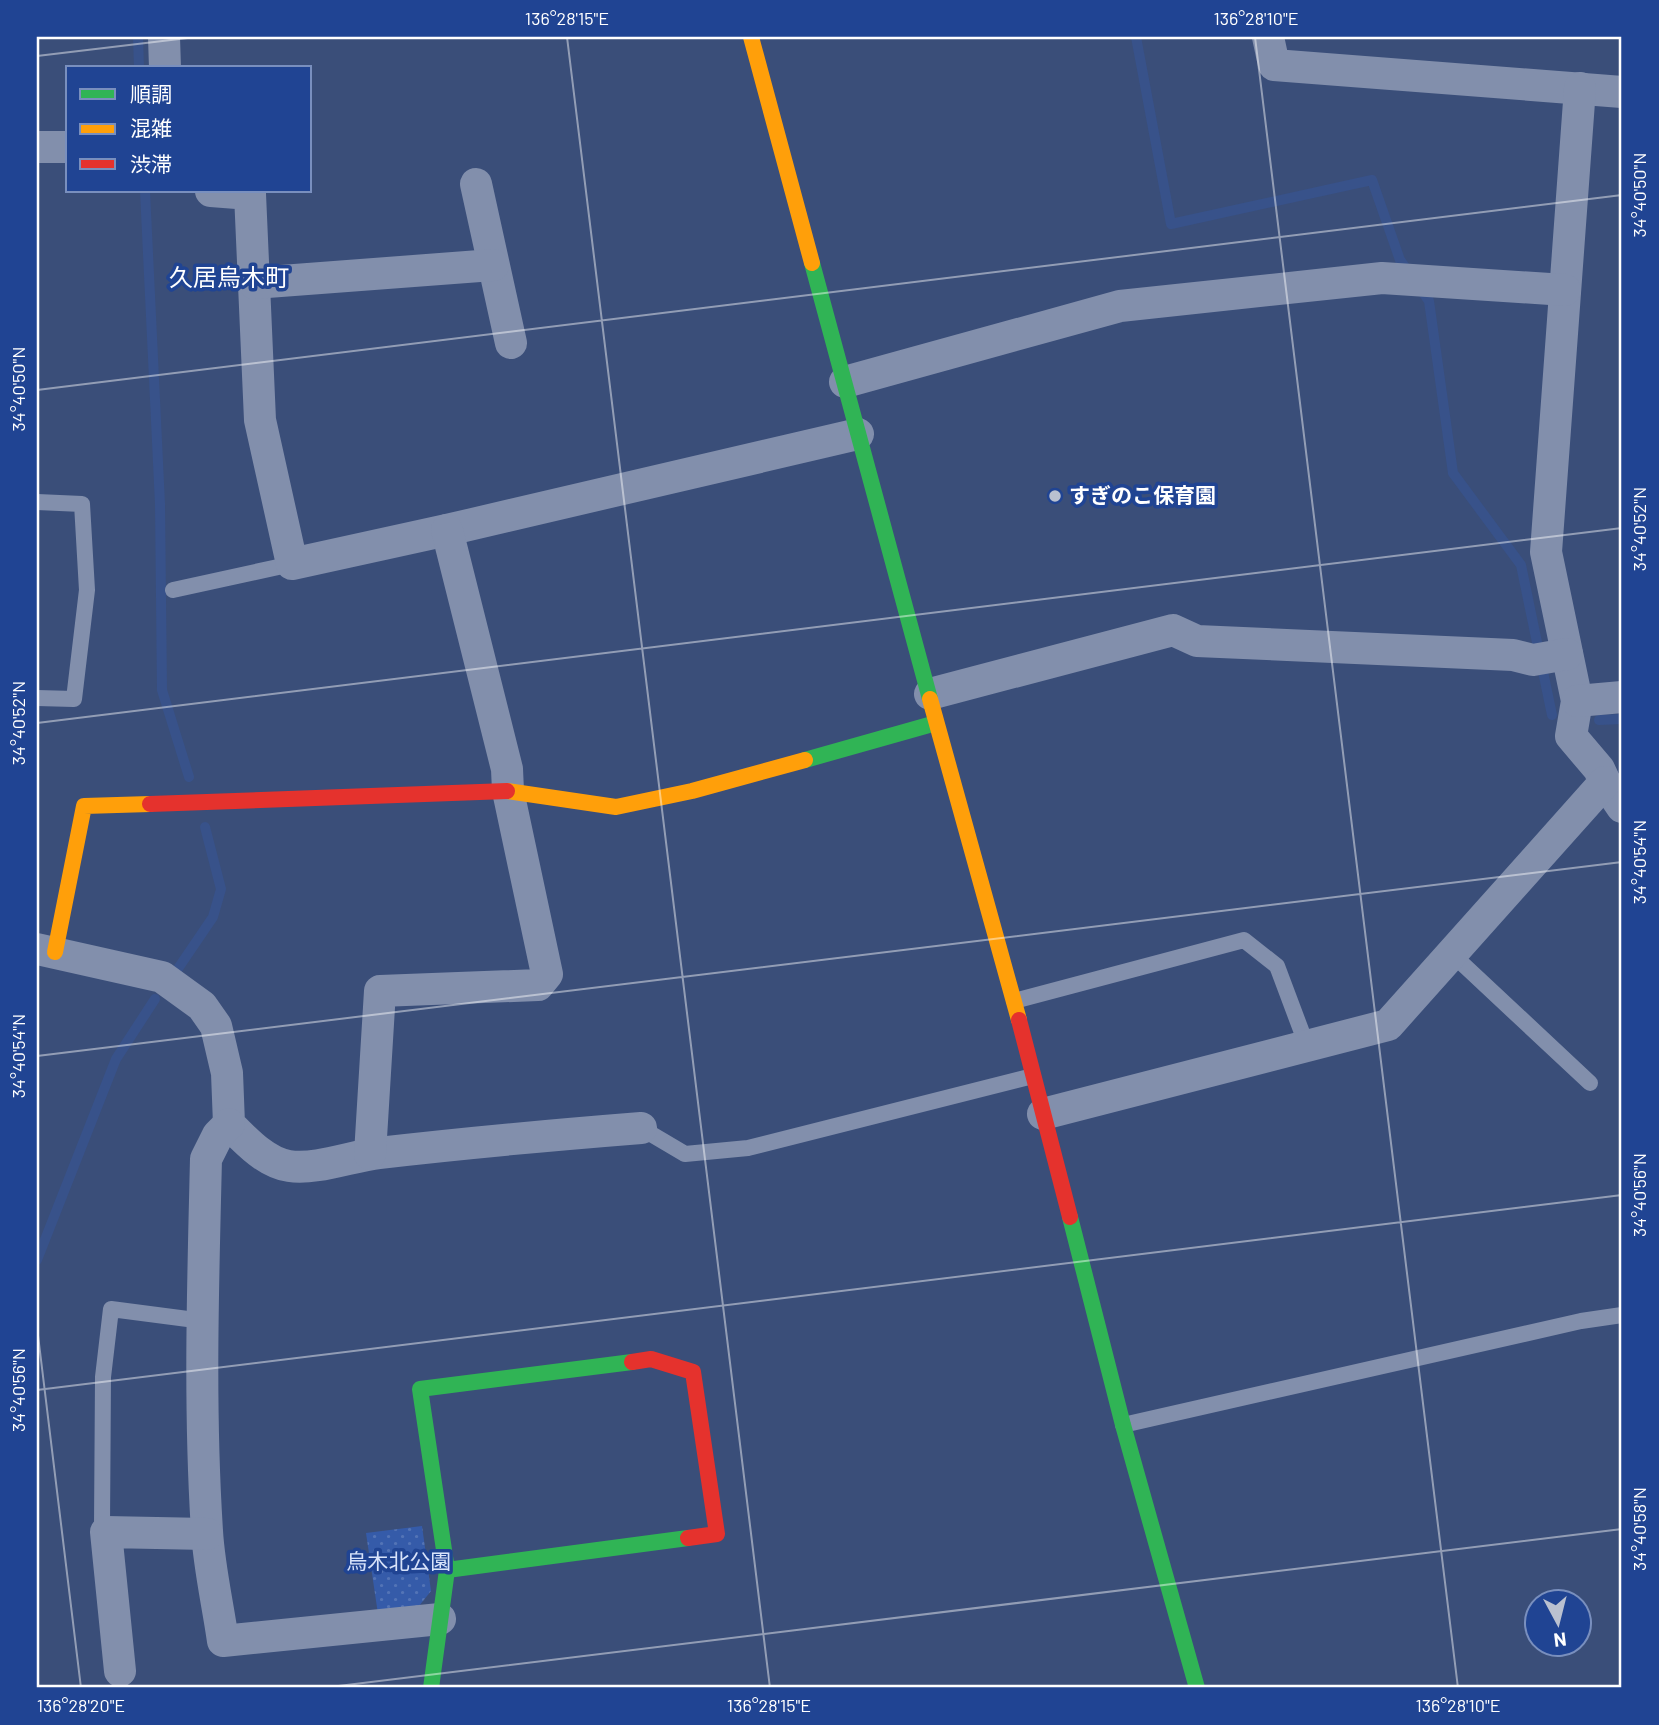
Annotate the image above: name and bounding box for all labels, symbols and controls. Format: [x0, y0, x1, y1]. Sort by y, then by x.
text: 136°28'15"E [525, 7, 609, 29]
text: 136°28'10"E [1213, 7, 1299, 29]
legend [66, 66, 312, 192]
text: 順調 [130, 81, 172, 106]
text: 混雑 [130, 115, 172, 140]
text: 渋滞 [130, 151, 172, 176]
text: 34°40'50"N [1628, 153, 1650, 237]
district label: 久居烏木町 [169, 262, 289, 291]
text: 34°40'50"N [7, 347, 29, 431]
place label: すぎのこ保育園 [1069, 482, 1216, 507]
text: 34°40'52"N [1628, 487, 1650, 571]
marker: すぎのこ保育園 [1047, 488, 1063, 504]
text: 34°40'52"N [7, 681, 29, 765]
text: 34°40'54"N [1628, 820, 1650, 904]
text: 34°40'54"N [7, 1014, 29, 1098]
text: 34°40'56"N [1628, 1153, 1650, 1237]
text: 34°40'56"N [7, 1348, 29, 1432]
text: 34°40'58"N [1628, 1487, 1650, 1571]
park label: 烏木北公園 [347, 1548, 452, 1573]
north arrow [1522, 1588, 1592, 1658]
text: N [1552, 1628, 1568, 1653]
text: 136°28'20"E [37, 1694, 125, 1716]
text: 136°28'15"E [727, 1694, 811, 1716]
text: 136°28'10"E [1415, 1694, 1501, 1716]

